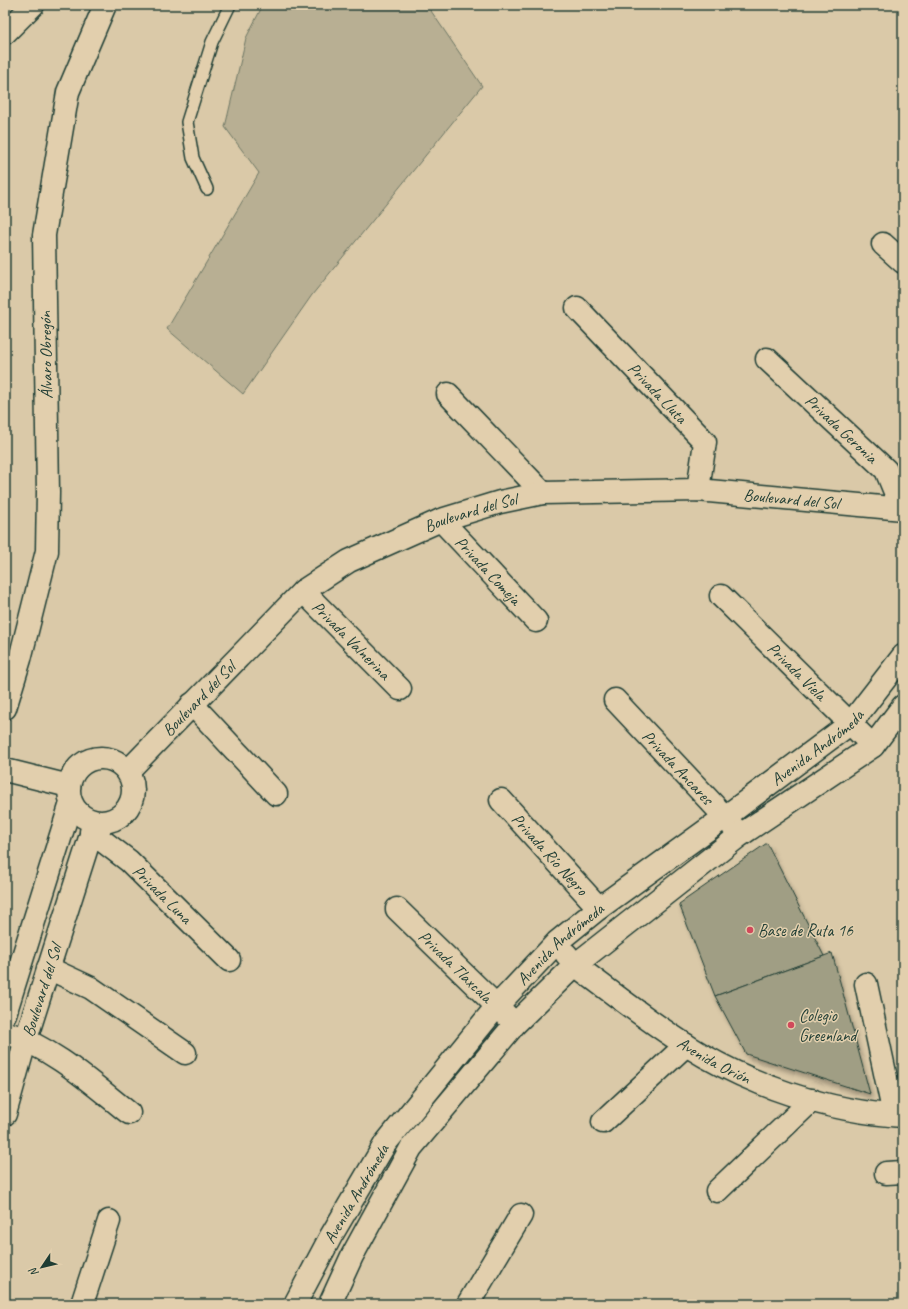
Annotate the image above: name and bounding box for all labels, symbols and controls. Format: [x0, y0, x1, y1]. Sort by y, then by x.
street label: Álvaro Obregón [34, 310, 57, 399]
street label: Privada Lluta [624, 358, 693, 428]
street label: Privada Geronia [801, 390, 883, 469]
street label: Boulevard del Sol [743, 484, 843, 514]
street label: Boulevard del Sol [421, 488, 521, 537]
street label: Privada Comeja [451, 531, 527, 611]
street label: Privada Valnerina [308, 596, 396, 685]
street label: Privada Viela [763, 638, 832, 706]
street label: Boulevard del Sol [157, 655, 242, 740]
street label: Avenida Andrómeda [767, 704, 869, 790]
street label: Privada Ancares [638, 725, 720, 810]
street label: Privada Río Negro [507, 809, 593, 900]
street label: Privada Luna [129, 860, 197, 929]
street label: Avenida Andrómeda [512, 897, 609, 989]
place label: Base de Ruta 16 [758, 920, 854, 941]
marker: Base de Ruta 16 [745, 925, 755, 935]
street label: Privada Tlaxcala [414, 926, 499, 1008]
street label: Boulevard del Sol [17, 938, 67, 1039]
place label: Colegio Greenland [799, 1005, 860, 1046]
marker: Colegio Greenland [786, 1020, 796, 1030]
street label: Avenida Orión [674, 1032, 755, 1089]
street label: Avenida Andrómeda [319, 1139, 394, 1247]
north arrow [22, 1247, 62, 1287]
text: N [25, 1264, 41, 1280]

